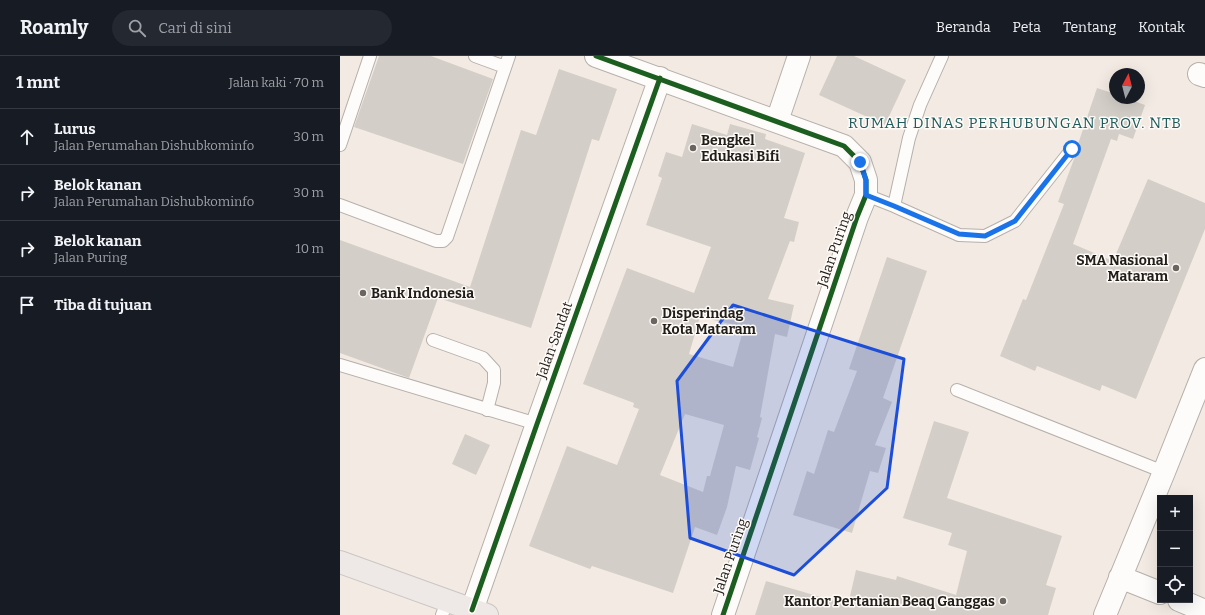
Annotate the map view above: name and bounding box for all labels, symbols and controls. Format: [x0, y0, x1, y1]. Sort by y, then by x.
search box [112, 10, 392, 46]
text: Roamly [20, 16, 88, 39]
icon: search [126, 17, 148, 39]
text: Cari di sini [158, 19, 232, 37]
text: Beranda [936, 19, 991, 36]
text: Peta [1013, 19, 1041, 36]
text: Tentang [1063, 19, 1116, 36]
text: Kontak [1138, 19, 1185, 36]
north arrow [1109, 68, 1145, 104]
text: 1 mnt [16, 72, 60, 93]
text: Jalan kaki · 70 m [229, 75, 324, 90]
district label: RUMAH DINAS PERHUBUNGAN PROV. NTB [848, 114, 1182, 132]
text: Lurus [54, 120, 96, 138]
icon: ahead [16, 126, 38, 148]
text: 30 m [293, 129, 324, 144]
place label: Bengkel Edukasi Bifi [701, 132, 780, 165]
text: Jalan Perumahan Dishubkominfo [54, 138, 254, 153]
route start [1063, 140, 1081, 158]
marker: Bengkel Edukasi Bifi [688, 143, 698, 153]
route end [851, 153, 869, 171]
text: Belok kanan [54, 176, 142, 194]
icon: right [16, 182, 38, 204]
text: 30 m [293, 185, 324, 200]
text: Jalan Perumahan Dishubkominfo [54, 194, 254, 209]
street label: Jalan Puring [813, 209, 855, 290]
text: Belok kanan [54, 232, 142, 250]
icon: right [16, 238, 38, 260]
text: 10 m [295, 241, 324, 256]
text: Jalan Puring [54, 250, 127, 265]
place label: SMA Nasional Mataram [1076, 252, 1169, 285]
marker: SMA Nasional Mataram [1171, 263, 1181, 273]
place label: Bank Indonesia [371, 285, 474, 302]
marker: Bank Indonesia [358, 288, 368, 298]
icon: arrive [16, 294, 38, 316]
text: Tiba di tujuan [54, 296, 152, 314]
street label: Jalan Sandat [532, 299, 576, 382]
place label: Disperindag Kota Mataram [662, 305, 757, 338]
marker: Disperindag Kota Mataram [649, 316, 659, 326]
map controls [1157, 495, 1193, 603]
button: + [1157, 495, 1193, 531]
street label: Jalan Puring [709, 516, 751, 597]
button: − [1157, 531, 1193, 567]
button: locate [1157, 567, 1193, 603]
place label: Kantor Pertanian Beaq Ganggas [784, 593, 995, 610]
marker: Kantor Pertanian Beaq Ganggas [998, 596, 1008, 606]

